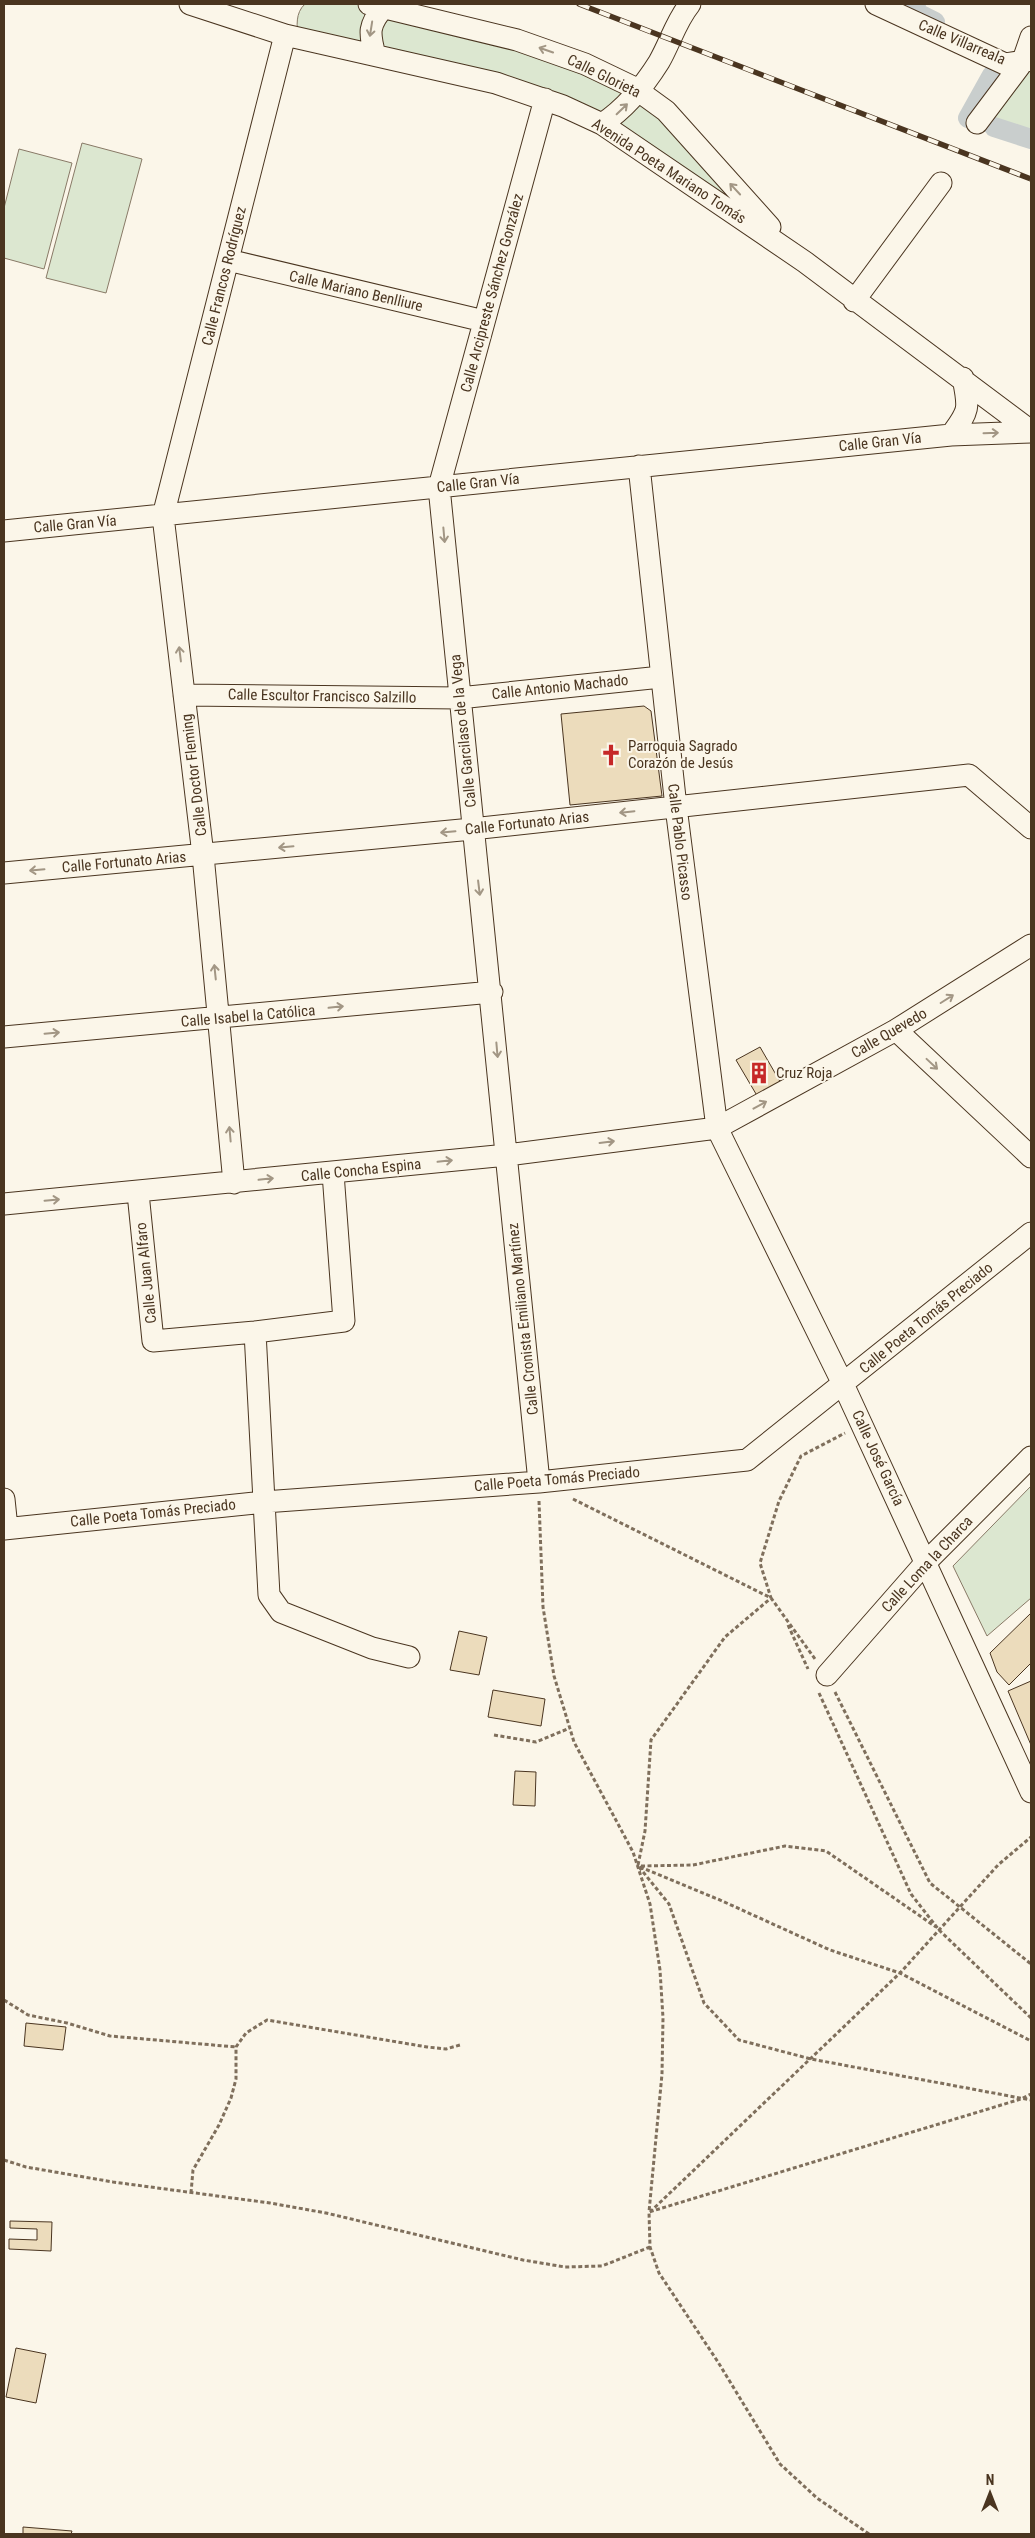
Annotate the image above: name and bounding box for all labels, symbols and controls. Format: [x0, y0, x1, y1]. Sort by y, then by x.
street label: Calle Villarreala [916, 16, 1008, 68]
one-way arrow [366, 21, 376, 37]
one-way arrow [538, 45, 554, 55]
street label: Calle Glorieta [564, 50, 644, 102]
one-way arrow [616, 103, 628, 115]
street label: Avenida Poeta Mariano Tomás [589, 114, 749, 228]
one-way arrow [729, 182, 741, 195]
street label: Calle Arcipreste Sánchez González [457, 192, 527, 394]
street label: Calle Francos Rodríguez [198, 205, 250, 347]
street label: Calle Mariano Benlliure [287, 267, 425, 315]
one-way arrow [983, 428, 999, 438]
street label: Calle Gran Vía [838, 429, 922, 455]
street label: Calle Gran Vía [436, 470, 520, 496]
street label: Calle Gran Vía [33, 511, 117, 537]
one-way arrow [439, 527, 449, 543]
one-way arrow [175, 647, 185, 663]
street label: Calle Garcilaso de la Vega [446, 653, 480, 809]
street label: Calle Antonio Machado [491, 671, 629, 703]
street label: Calle Escultor Francisco Salzillo [228, 685, 416, 707]
street label: Calle Doctor Fleming [178, 713, 210, 837]
place label: Parroquia Sagrado Corazón de Jesús [628, 737, 738, 772]
church icon: Parroquia Sagrado Corazón de Jesús [598, 742, 624, 768]
street label: Calle Pablo Picasso [664, 783, 696, 901]
street label: Calle Fortunato Arias [464, 808, 590, 838]
one-way arrow [619, 808, 635, 817]
one-way arrow [440, 827, 456, 837]
one-way arrow [279, 842, 295, 852]
street label: Calle Fortunato Arias [61, 848, 187, 876]
one-way arrow [30, 865, 46, 875]
one-way arrow [474, 880, 484, 896]
one-way arrow [210, 965, 220, 981]
one-way arrow [939, 993, 953, 1003]
street label: Calle Isabel la Católica [180, 1001, 316, 1031]
one-way arrow [328, 1003, 344, 1012]
street label: Calle Quevedo [848, 1004, 930, 1062]
one-way arrow [44, 1028, 60, 1038]
one-way arrow [492, 1042, 502, 1058]
one-way arrow [925, 1058, 938, 1070]
building icon: Cruz Roja [746, 1060, 772, 1086]
place label: Cruz Roja [776, 1064, 832, 1082]
one-way arrow [752, 1100, 767, 1110]
one-way arrow [225, 1126, 235, 1142]
one-way arrow [598, 1137, 614, 1147]
street label: Calle Concha Espina [300, 1155, 422, 1185]
one-way arrow [437, 1156, 453, 1166]
one-way arrow [258, 1175, 274, 1184]
one-way arrow [44, 1195, 60, 1205]
street label: Calle Juan Alfaro [132, 1222, 160, 1324]
street label: Calle Cronista Emiliano Martínez [504, 1222, 542, 1416]
street label: Calle Poeta Tomás Preciado [856, 1259, 996, 1377]
street label: Calle José García [848, 1407, 908, 1509]
street label: Calle Poeta Tomás Preciado [473, 1463, 641, 1495]
street label: Calle Poeta Tomás Preciado [69, 1495, 237, 1531]
street label: Calle Loma la Charca [878, 1512, 976, 1616]
north arrow [965, 2468, 1015, 2518]
text: N [986, 2472, 994, 2488]

